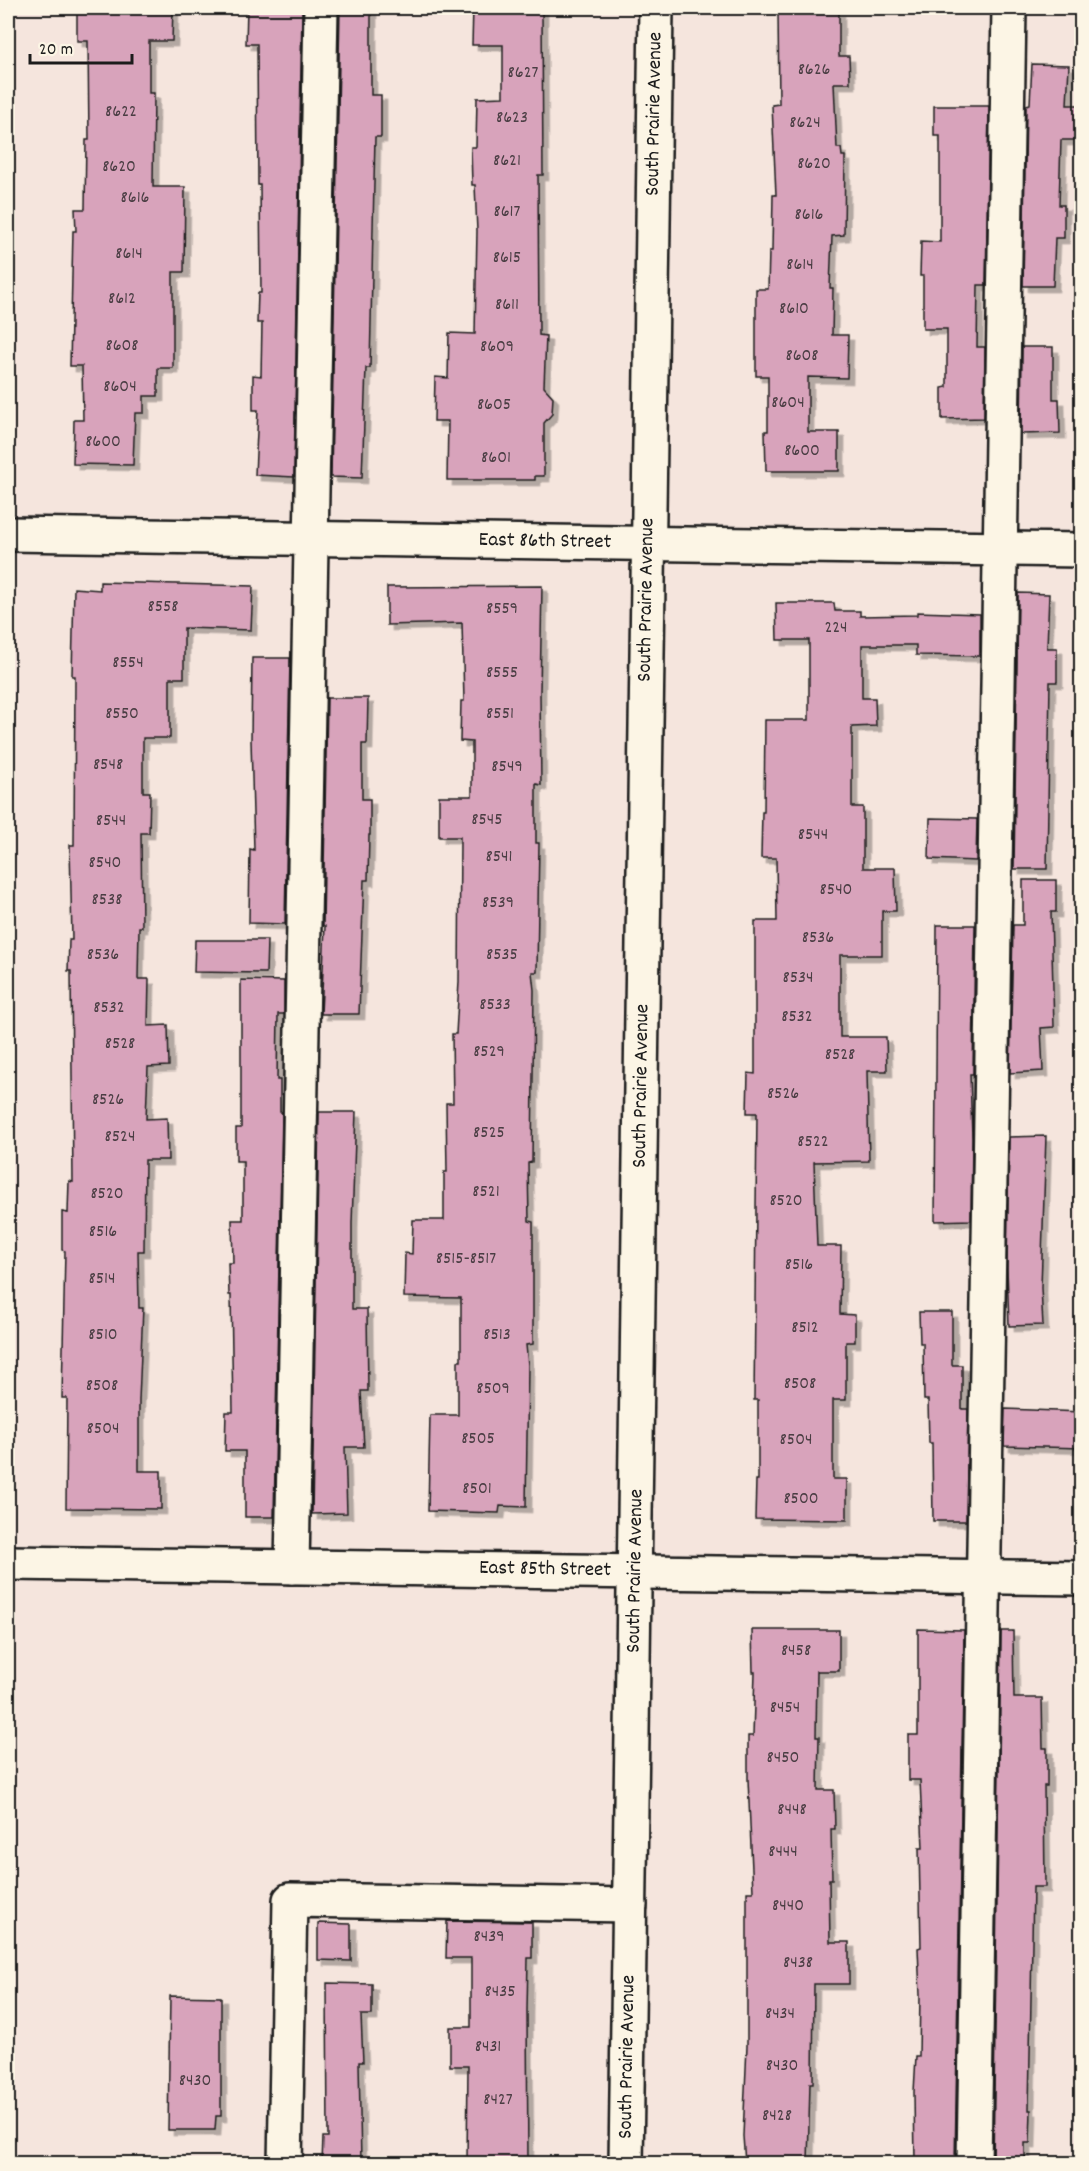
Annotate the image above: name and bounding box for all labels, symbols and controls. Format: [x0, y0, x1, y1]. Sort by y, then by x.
scale bar [30, 27, 132, 65]
street label: South Prairie Avenue [639, 32, 671, 196]
text: 20 m [39, 38, 73, 63]
house number: 8626 [798, 58, 830, 83]
house number: 8627 [508, 61, 538, 86]
house number: 8622 [105, 100, 137, 125]
house number: 8623 [496, 106, 528, 131]
house number: 8624 [789, 111, 821, 136]
house number: 8621 [493, 149, 521, 174]
house number: 8620 [797, 152, 831, 177]
house number: 8620 [102, 155, 136, 180]
house number: 8616 [121, 186, 149, 211]
house number: 8617 [494, 200, 521, 225]
house number: 8616 [795, 203, 823, 228]
house number: 8614 [115, 242, 143, 267]
house number: 8615 [493, 246, 521, 271]
house number: 8614 [786, 253, 814, 278]
house number: 8612 [108, 287, 136, 312]
house number: 8611 [495, 293, 519, 318]
house number: 8610 [779, 297, 809, 322]
house number: 8608 [105, 334, 139, 359]
house number: 8609 [480, 335, 514, 360]
house number: 8608 [785, 344, 819, 369]
house number: 8604 [103, 375, 137, 400]
house number: 8604 [771, 391, 805, 416]
house number: 8605 [477, 393, 511, 418]
house number: 8600 [85, 430, 121, 455]
house number: 8600 [784, 439, 820, 464]
house number: 8601 [481, 446, 511, 471]
street label: South Prairie Avenue [631, 518, 663, 682]
street label: East 86th Street [478, 526, 612, 558]
house number: 8558 [147, 595, 179, 620]
house number: 8559 [486, 597, 518, 622]
house number: 224 [824, 616, 848, 641]
house number: 8554 [112, 651, 144, 676]
house number: 8555 [486, 661, 518, 686]
house number: 8550 [105, 702, 139, 727]
house number: 8551 [486, 702, 514, 727]
house number: 8548 [93, 753, 123, 778]
house number: 8549 [491, 755, 523, 780]
house number: 8545 [471, 808, 503, 833]
house number: 8544 [96, 809, 126, 834]
house number: 8544 [798, 823, 828, 848]
house number: 8541 [486, 845, 512, 870]
house number: 8540 [89, 851, 121, 876]
house number: 8540 [820, 878, 852, 903]
house number: 8538 [92, 888, 122, 913]
house number: 8539 [482, 891, 514, 916]
house number: 8536 [802, 926, 834, 951]
house number: 8536 [87, 943, 119, 968]
house number: 8535 [486, 943, 518, 968]
house number: 8534 [782, 966, 814, 991]
house number: 8533 [479, 993, 511, 1018]
house number: 8532 [93, 996, 125, 1021]
street label: South Prairie Avenue [626, 1004, 658, 1168]
house number: 8532 [781, 1005, 813, 1030]
house number: 8528 [105, 1032, 135, 1057]
house number: 8529 [473, 1040, 505, 1065]
house number: 8528 [825, 1043, 855, 1068]
house number: 8526 [767, 1082, 799, 1107]
house number: 8526 [92, 1088, 124, 1113]
house number: 8525 [473, 1121, 505, 1146]
house number: 8524 [105, 1125, 135, 1150]
house number: 8522 [797, 1130, 829, 1155]
house number: 8521 [472, 1180, 500, 1205]
house number: 8520 [90, 1182, 124, 1207]
house number: 8520 [769, 1189, 803, 1214]
house number: 8516 [89, 1220, 117, 1245]
house number: 8515-8517 [436, 1247, 496, 1272]
house number: 8516 [785, 1253, 813, 1278]
house number: 8514 [89, 1267, 115, 1292]
house number: 8512 [791, 1316, 819, 1341]
house number: 8510 [88, 1323, 118, 1348]
house number: 8513 [483, 1323, 511, 1348]
house number: 8508 [784, 1372, 816, 1397]
house number: 8508 [86, 1374, 118, 1399]
house number: 8509 [476, 1377, 510, 1402]
house number: 8504 [87, 1417, 119, 1442]
house number: 8505 [461, 1427, 495, 1452]
house number: 8504 [780, 1428, 812, 1453]
house number: 8501 [462, 1477, 492, 1502]
house number: 8500 [783, 1487, 819, 1512]
street label: South Prairie Avenue [620, 1489, 652, 1653]
street label: East 85th Street [479, 1554, 612, 1586]
house number: 8458 [781, 1639, 811, 1664]
house number: 8454 [770, 1696, 800, 1721]
house number: 8450 [767, 1746, 799, 1771]
house number: 8448 [777, 1798, 807, 1823]
house number: 8444 [768, 1840, 798, 1865]
house number: 8440 [772, 1894, 804, 1919]
house number: 8439 [474, 1925, 504, 1950]
house number: 8438 [783, 1951, 813, 1976]
street label: South Prairie Avenue [612, 1975, 644, 2139]
house number: 8435 [484, 1980, 516, 2005]
house number: 8434 [765, 2002, 795, 2027]
house number: 8431 [475, 2035, 501, 2060]
house number: 8430 [766, 2054, 798, 2079]
house number: 8430 [179, 2069, 211, 2094]
house number: 8427 [483, 2088, 513, 2113]
house number: 8428 [762, 2104, 792, 2129]

